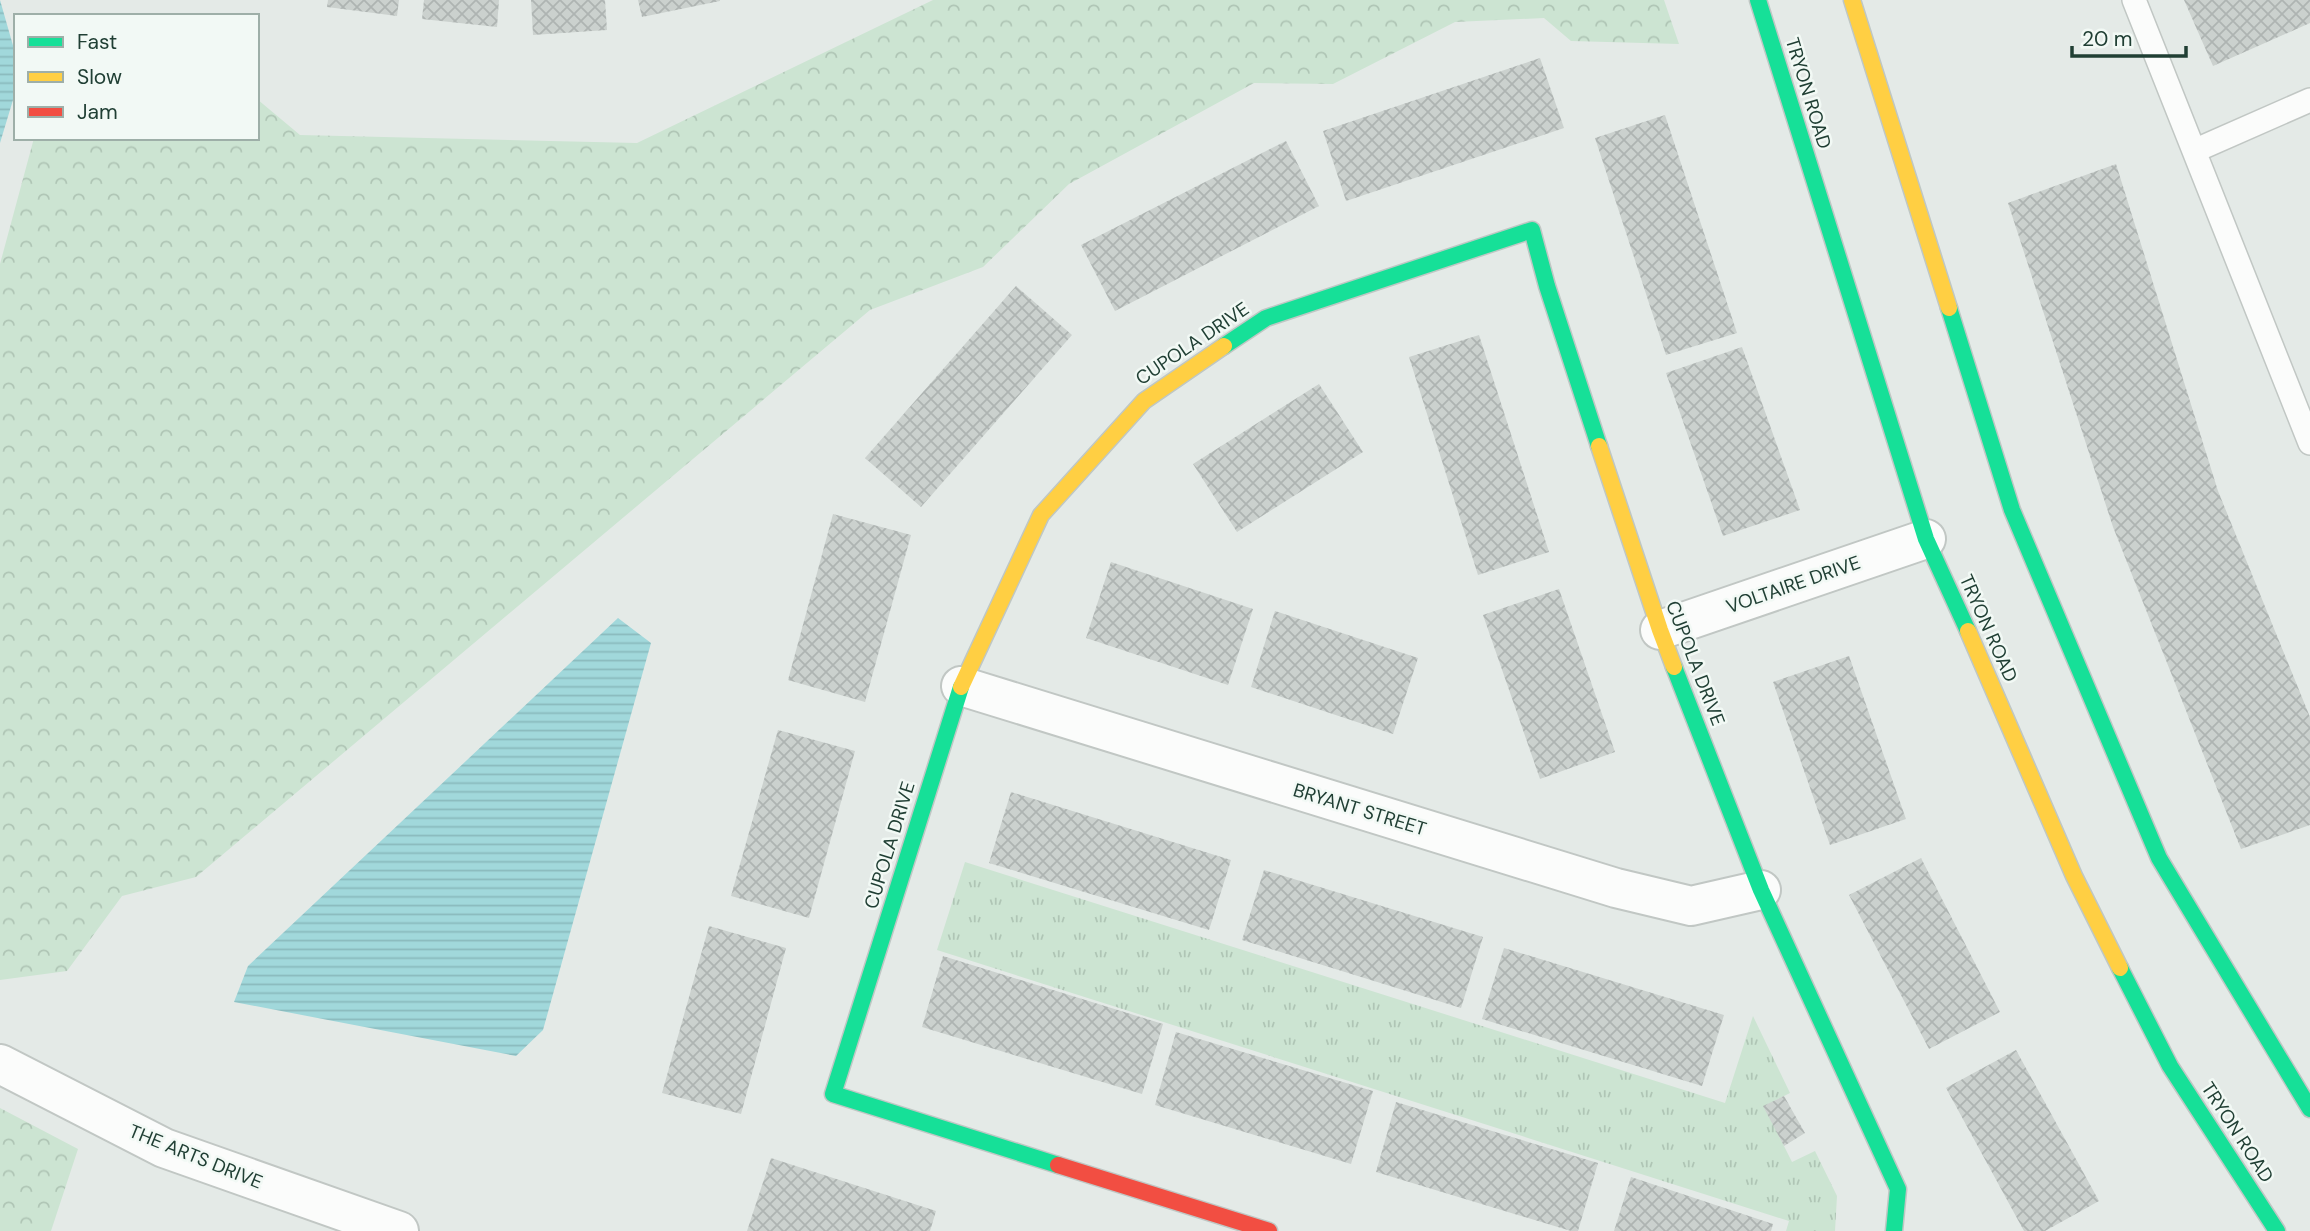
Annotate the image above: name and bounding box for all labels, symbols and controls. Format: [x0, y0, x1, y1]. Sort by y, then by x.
legend [14, 14, 259, 140]
scale bar [2072, 14, 2186, 58]
text: 20 m [2082, 25, 2133, 53]
text: Fast [77, 28, 117, 56]
street label: TRYON ROAD [1780, 34, 1837, 152]
text: Slow [77, 63, 122, 91]
text: Jam [77, 98, 118, 126]
street label: CUPOLA DRIVE [1131, 296, 1254, 391]
street label: VOLTAIRE DRIVE [1723, 550, 1864, 619]
street label: TRYON ROAD [1954, 571, 2023, 686]
street label: CUPOLA DRIVE [1660, 597, 1731, 729]
street label: BRYANT STREET [1290, 777, 1430, 842]
street label: CUPOLA DRIVE [858, 779, 921, 912]
street label: TRYON ROAD [2196, 1077, 2279, 1187]
street label: THE ARTS DRIVE [125, 1118, 266, 1195]

